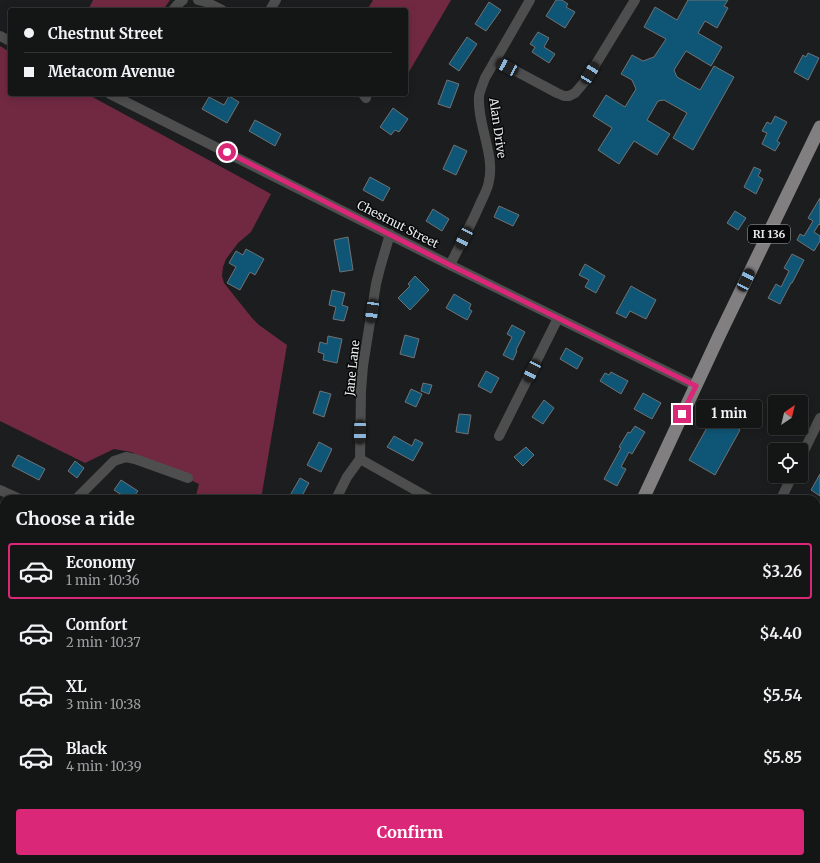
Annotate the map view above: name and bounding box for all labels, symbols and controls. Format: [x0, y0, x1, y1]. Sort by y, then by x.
text: Chestnut Street [48, 24, 163, 43]
car [494, 56, 520, 78]
car [579, 60, 601, 86]
text: Metacom Avenue [48, 62, 175, 81]
street label: Alan Drive [486, 96, 510, 159]
route start [218, 143, 236, 161]
street label: Chestnut Street [355, 197, 442, 251]
car [453, 225, 475, 251]
road number: RI 136 [748, 225, 790, 243]
car [735, 267, 757, 293]
car [364, 298, 380, 324]
street label: Jane Lane [342, 339, 362, 398]
car [521, 358, 543, 384]
north arrow [768, 395, 808, 435]
map controls [768, 395, 808, 483]
callout: 1 min [696, 400, 762, 428]
route end [673, 405, 691, 423]
text: 1 min [711, 405, 747, 422]
car [354, 420, 366, 444]
button: locate [768, 443, 808, 483]
text: Choose a ride [16, 507, 135, 530]
icon: car [18, 553, 54, 589]
text: Economy [66, 553, 135, 572]
text: $3.26 [762, 562, 802, 581]
text: 1 min · 10:36 [66, 572, 140, 589]
icon: car [18, 615, 54, 651]
text: Comfort [66, 615, 127, 634]
text: $4.40 [759, 624, 802, 643]
text: 2 min · 10:37 [66, 634, 141, 651]
icon: car [18, 677, 54, 713]
text: XL [66, 677, 87, 696]
text: $5.54 [763, 686, 802, 705]
text: 3 min · 10:38 [66, 696, 141, 713]
icon: car [18, 739, 54, 775]
text: Black [66, 739, 107, 758]
text: $5.85 [763, 748, 802, 767]
text: 4 min · 10:39 [66, 758, 142, 775]
button: Confirm [16, 809, 804, 855]

